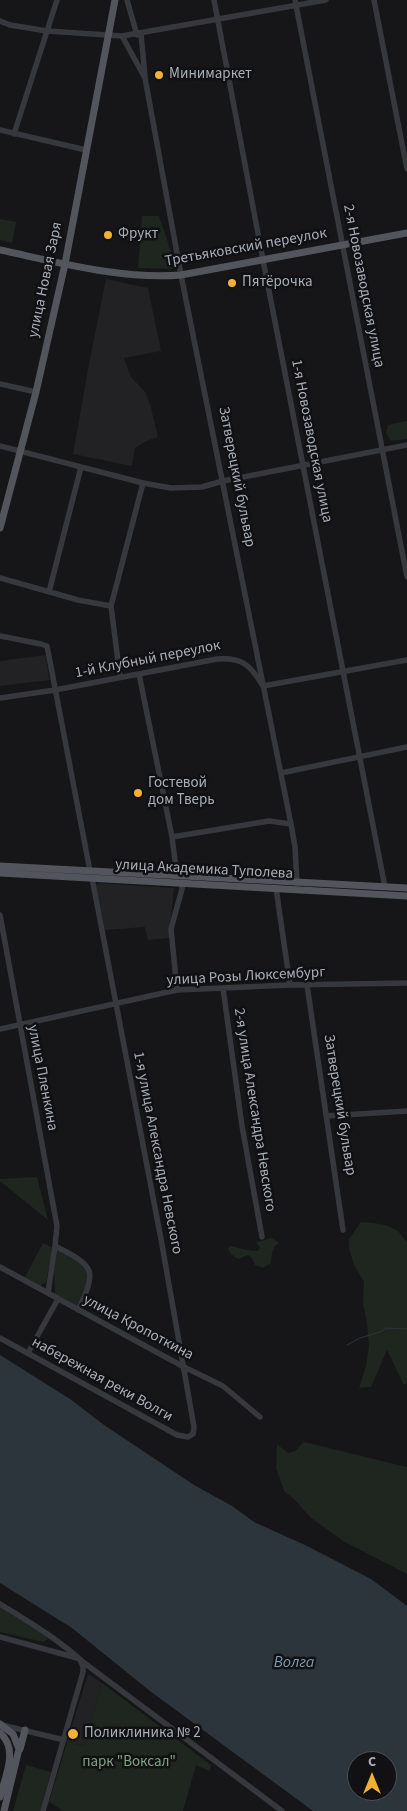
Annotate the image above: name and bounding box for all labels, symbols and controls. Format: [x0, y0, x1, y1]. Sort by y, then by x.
place label: Минимаркет [169, 66, 252, 84]
marker: Минимаркет [153, 69, 165, 81]
street label: 2-я Новозаводская улица [338, 203, 388, 369]
street label: улица Новая Заря [25, 220, 67, 340]
street label: Третьяковский переулок [164, 225, 328, 271]
place label: Фрукт [118, 226, 158, 244]
marker: Фрукт [102, 229, 114, 241]
place label: Пятёрочка [242, 274, 313, 292]
marker: Пятёрочка [226, 277, 238, 289]
street label: 1-я Новозаводская улица [286, 358, 336, 524]
street label: Затверецкий бульвар [214, 405, 258, 549]
street label: 1-й Клубный переулок [74, 637, 222, 683]
place label: Гостевой дом Тверь [148, 775, 215, 810]
marker: Гостевой дом Тверь [132, 787, 144, 799]
street label: улица Академика Туполева [115, 856, 293, 884]
street label: улица Розы Люксембург [166, 964, 326, 990]
street label: 2-я улица Александра Невского [229, 1007, 279, 1213]
street label: улица Пленкина [23, 1023, 61, 1133]
street label: Затверецкий бульвар [319, 1033, 359, 1177]
street label: 1-я улица Александра Невского [128, 1050, 186, 1256]
street label: улица Кропоткина [80, 1291, 196, 1365]
street label: набережная реки Волги [28, 1334, 176, 1426]
water label: Волга [274, 1653, 314, 1673]
place label: Поликлиника № 2 [84, 1725, 201, 1743]
marker: Поликлиника № 2 [66, 1727, 80, 1741]
north arrow [347, 1751, 397, 1801]
text: С [368, 1752, 376, 1772]
park label: парк "Воксал" [82, 1754, 176, 1772]

